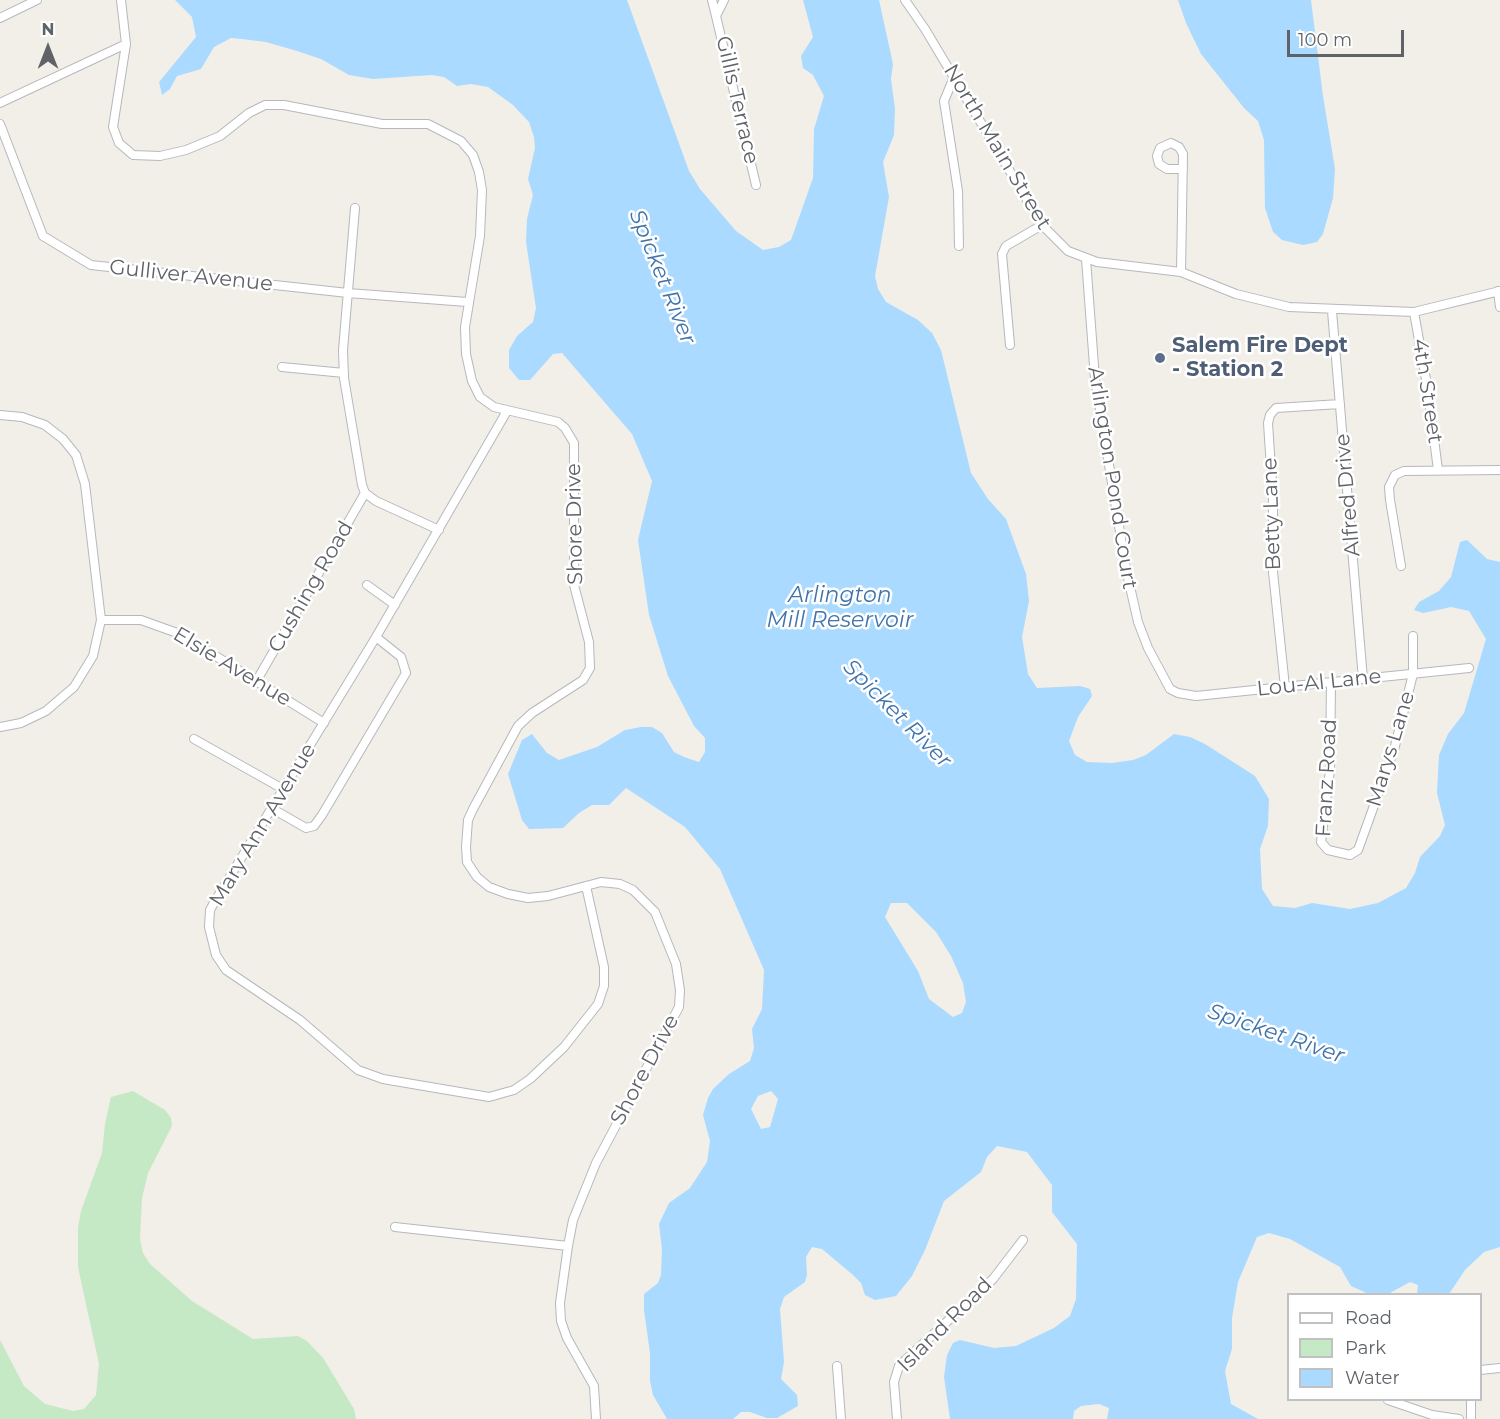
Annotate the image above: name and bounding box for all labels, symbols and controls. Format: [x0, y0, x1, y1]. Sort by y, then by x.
north arrow [18, 18, 78, 78]
scale bar [1290, 18, 1407, 56]
text: N [42, 20, 54, 39]
text: 100 m [1298, 29, 1352, 51]
street label: Gillis Terrace [710, 33, 764, 167]
street label: North Main Street [938, 60, 1056, 234]
water label: Spicket River [623, 206, 701, 348]
street label: Gulliver Avenue [108, 255, 274, 297]
place label: Salem Fire Dept - Station 2 [1172, 333, 1348, 383]
street label: 4th Street [1406, 337, 1448, 445]
marker: Salem Fire Dept - Station 2 [1153, 351, 1167, 365]
street label: Arlington Pond Court [1082, 365, 1142, 591]
street label: Alfred Drive [1330, 432, 1366, 558]
street label: Betty Lane [1257, 457, 1287, 571]
street label: Shore Drive [561, 463, 589, 585]
street label: Cushing Road [263, 517, 359, 657]
water label: Arlington Mill Reservoir [766, 583, 914, 634]
street label: Elsie Avenue [168, 622, 296, 712]
water label: Spicket River [837, 654, 957, 774]
street label: Lou-Al Lane [1256, 664, 1382, 702]
street label: Marys Lane [1362, 688, 1420, 810]
street label: Franz Road [1311, 718, 1343, 838]
street label: Mary Ann Avenue [204, 739, 322, 911]
water label: Spicket River [1204, 998, 1348, 1070]
street label: Shore Drive [605, 1010, 685, 1130]
street label: Island Road [892, 1272, 998, 1378]
legend [1287, 1293, 1482, 1401]
text: Road [1345, 1307, 1392, 1329]
text: Park [1345, 1337, 1386, 1359]
text: Water [1345, 1367, 1400, 1389]

